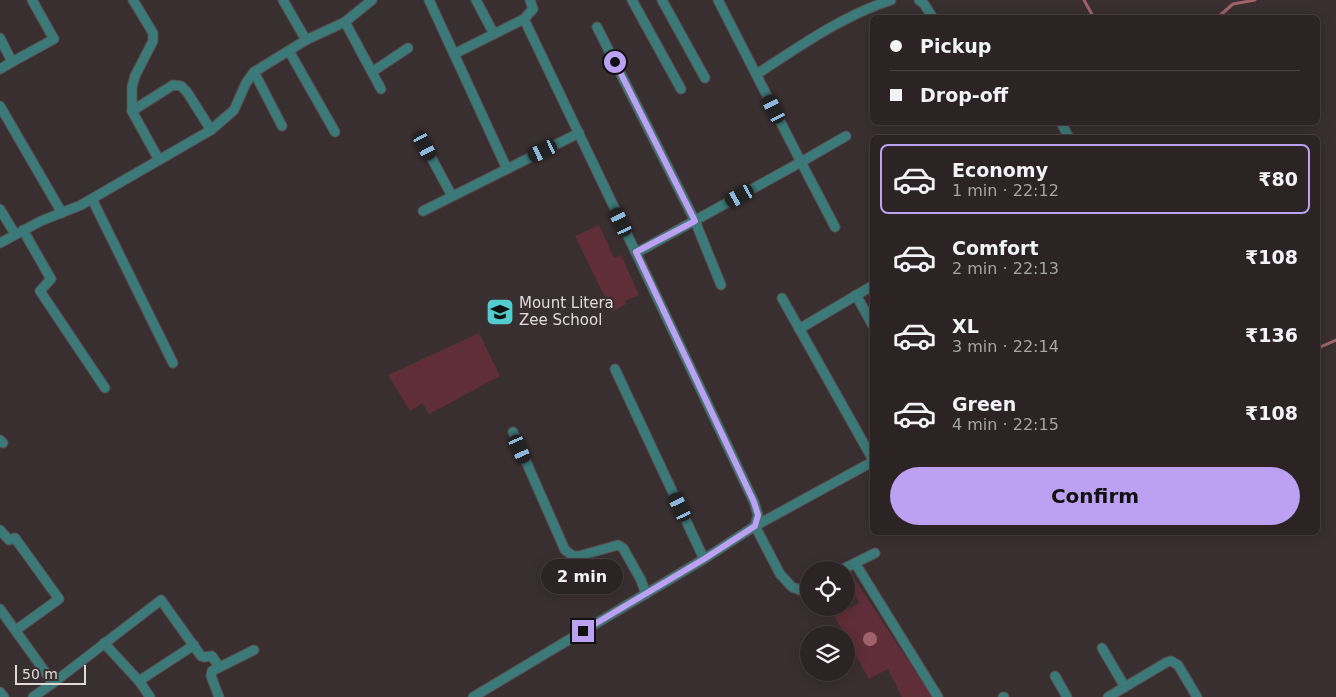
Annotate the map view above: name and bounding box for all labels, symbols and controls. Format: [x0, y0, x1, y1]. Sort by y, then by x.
text: Pickup [920, 35, 991, 57]
route start [604, 51, 626, 73]
text: Drop-off [920, 84, 1008, 106]
car [760, 92, 787, 126]
car [411, 129, 438, 163]
car [526, 138, 559, 164]
icon: car [892, 157, 937, 202]
text: Economy [952, 159, 1048, 181]
text: ₹80 [1258, 168, 1298, 190]
text: 1 min · 22:12 [952, 181, 1059, 200]
car [723, 182, 756, 210]
car [607, 205, 634, 239]
icon: car [892, 235, 937, 280]
text: Comfort [952, 237, 1039, 259]
text: ₹108 [1245, 246, 1298, 268]
text: 2 min · 22:13 [952, 259, 1059, 278]
place label: Mount Litera Zee School [519, 294, 614, 329]
school or university icon: Mount Litera Zee School [485, 297, 515, 327]
icon: car [892, 313, 937, 358]
text: XL [952, 315, 979, 337]
text: ₹136 [1245, 324, 1298, 346]
text: 3 min · 22:14 [952, 337, 1059, 356]
icon: car [892, 391, 937, 436]
text: Green [952, 393, 1016, 415]
text: ₹108 [1245, 402, 1298, 424]
text: 4 min · 22:15 [952, 415, 1059, 434]
car [507, 432, 532, 466]
button: Confirm [890, 467, 1300, 525]
car [666, 490, 693, 524]
callout: 2 min [542, 558, 624, 594]
map controls [800, 561, 855, 681]
button: locate [800, 561, 855, 616]
text: 2 min [557, 567, 607, 586]
route end [572, 620, 594, 642]
button: layers [800, 626, 855, 681]
scale bar [15, 662, 86, 685]
text: 50 m [22, 666, 58, 682]

